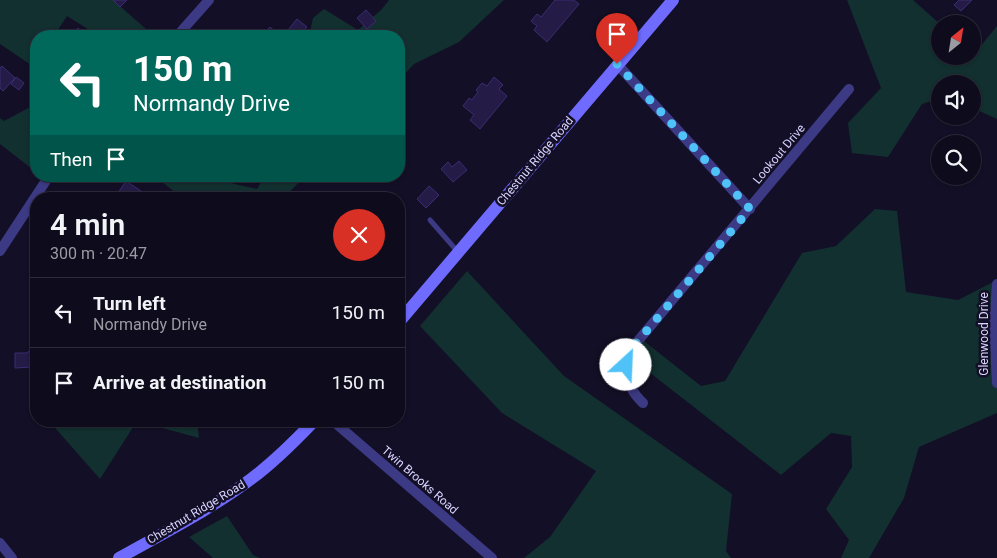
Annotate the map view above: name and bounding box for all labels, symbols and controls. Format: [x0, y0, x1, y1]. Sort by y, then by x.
pin [596, 13, 638, 64]
north arrow [931, 15, 981, 65]
map controls [931, 15, 981, 185]
icon: arrive [603, 20, 631, 48]
text: 150 m [133, 49, 232, 90]
icon: left [50, 50, 115, 115]
button: sound [931, 75, 981, 125]
text: Normandy Drive [133, 91, 290, 116]
street label: Chestnut Ridge Road [494, 114, 576, 208]
street label: Lookout Drive [750, 121, 808, 187]
button: search [931, 135, 981, 185]
icon: arrive [102, 145, 130, 173]
text: Then [50, 148, 92, 171]
text: 4 min [50, 207, 125, 242]
button: close [333, 209, 385, 261]
text: 300 m · 20:47 [50, 244, 147, 263]
text: Turn left [93, 292, 166, 315]
street label: Glenwood Drive [977, 292, 991, 376]
icon: left [50, 299, 78, 327]
text: 150 m [332, 301, 385, 324]
text: Normandy Drive [93, 315, 207, 334]
position arrow [599, 338, 651, 390]
icon: arrive [50, 369, 78, 397]
text: Arrive at destination [93, 371, 266, 394]
text: 150 m [332, 371, 385, 394]
street label: Twin Brooks Road [379, 443, 461, 517]
street label: Chestnut Ridge Road [145, 477, 247, 547]

